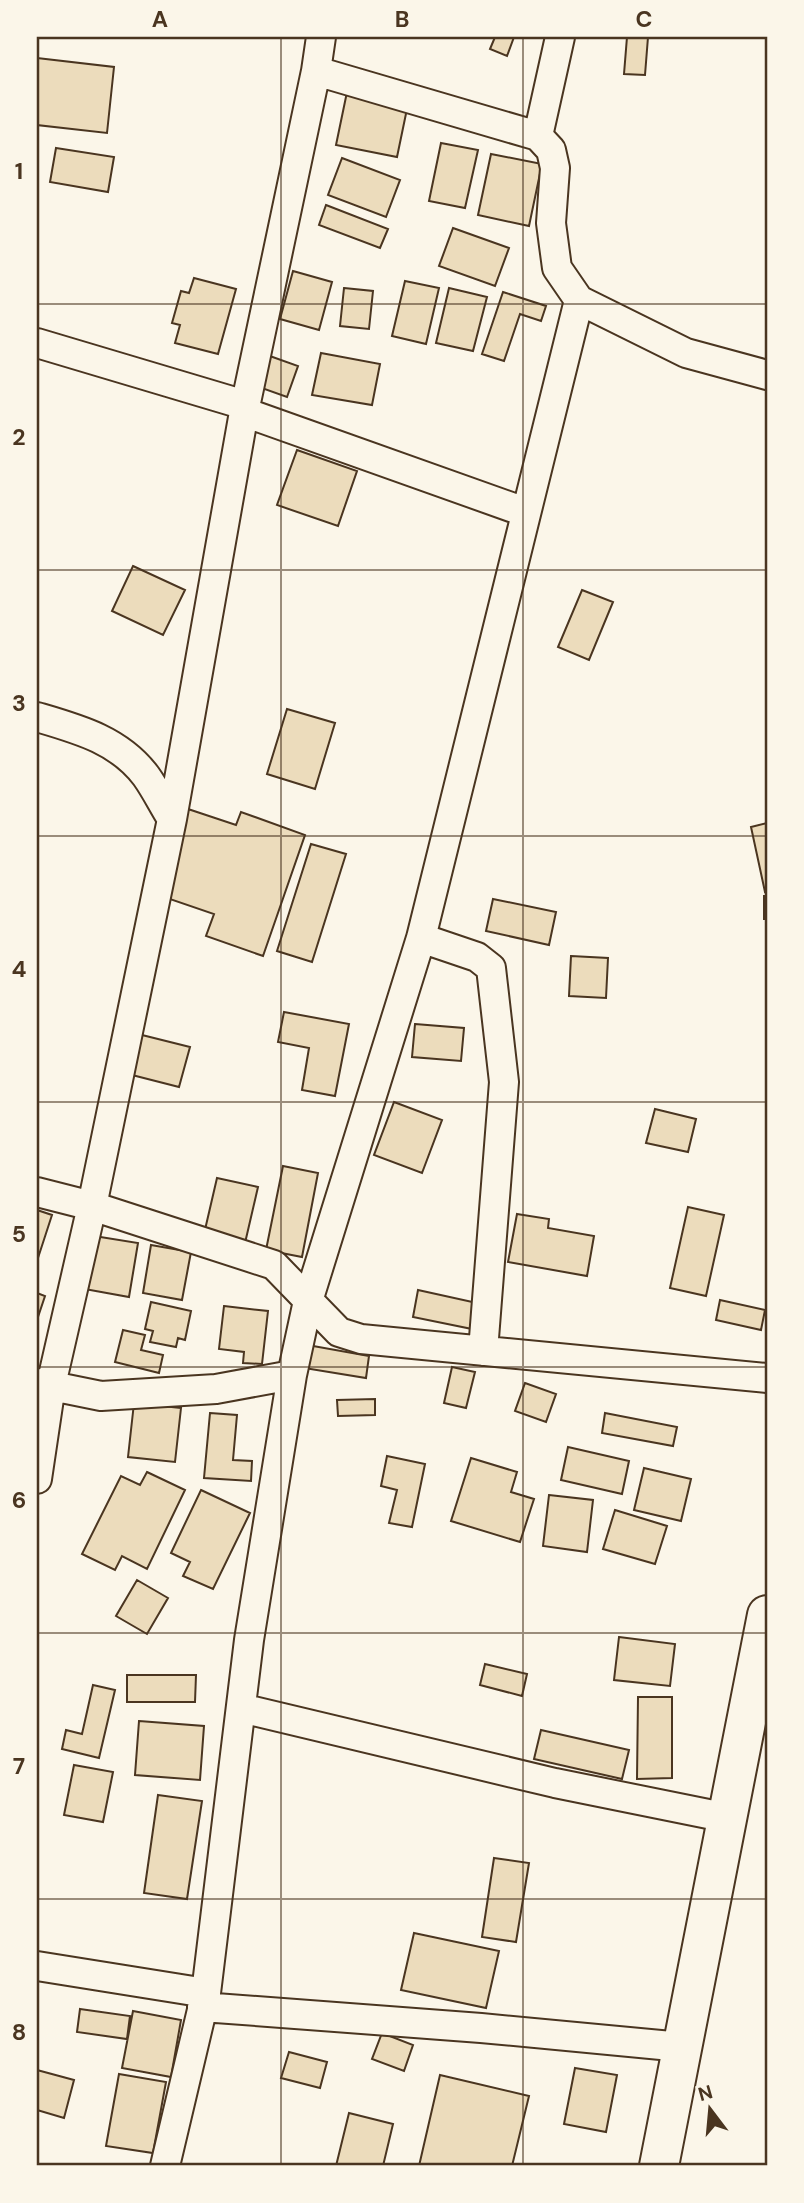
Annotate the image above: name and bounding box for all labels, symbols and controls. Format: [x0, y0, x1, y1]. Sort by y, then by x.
text: A [152, 4, 168, 34]
text: B [395, 4, 409, 34]
text: C [636, 4, 652, 34]
text: 1 [15, 156, 23, 186]
text: 2 [12, 422, 26, 452]
text: 3 [12, 688, 26, 718]
text: 4 [12, 954, 27, 984]
text: 5 [12, 1219, 26, 1249]
text: 6 [12, 1485, 26, 1515]
text: 7 [13, 1751, 25, 1781]
text: 8 [12, 2017, 26, 2047]
north arrow [674, 2074, 744, 2144]
text: N [695, 2079, 716, 2107]

